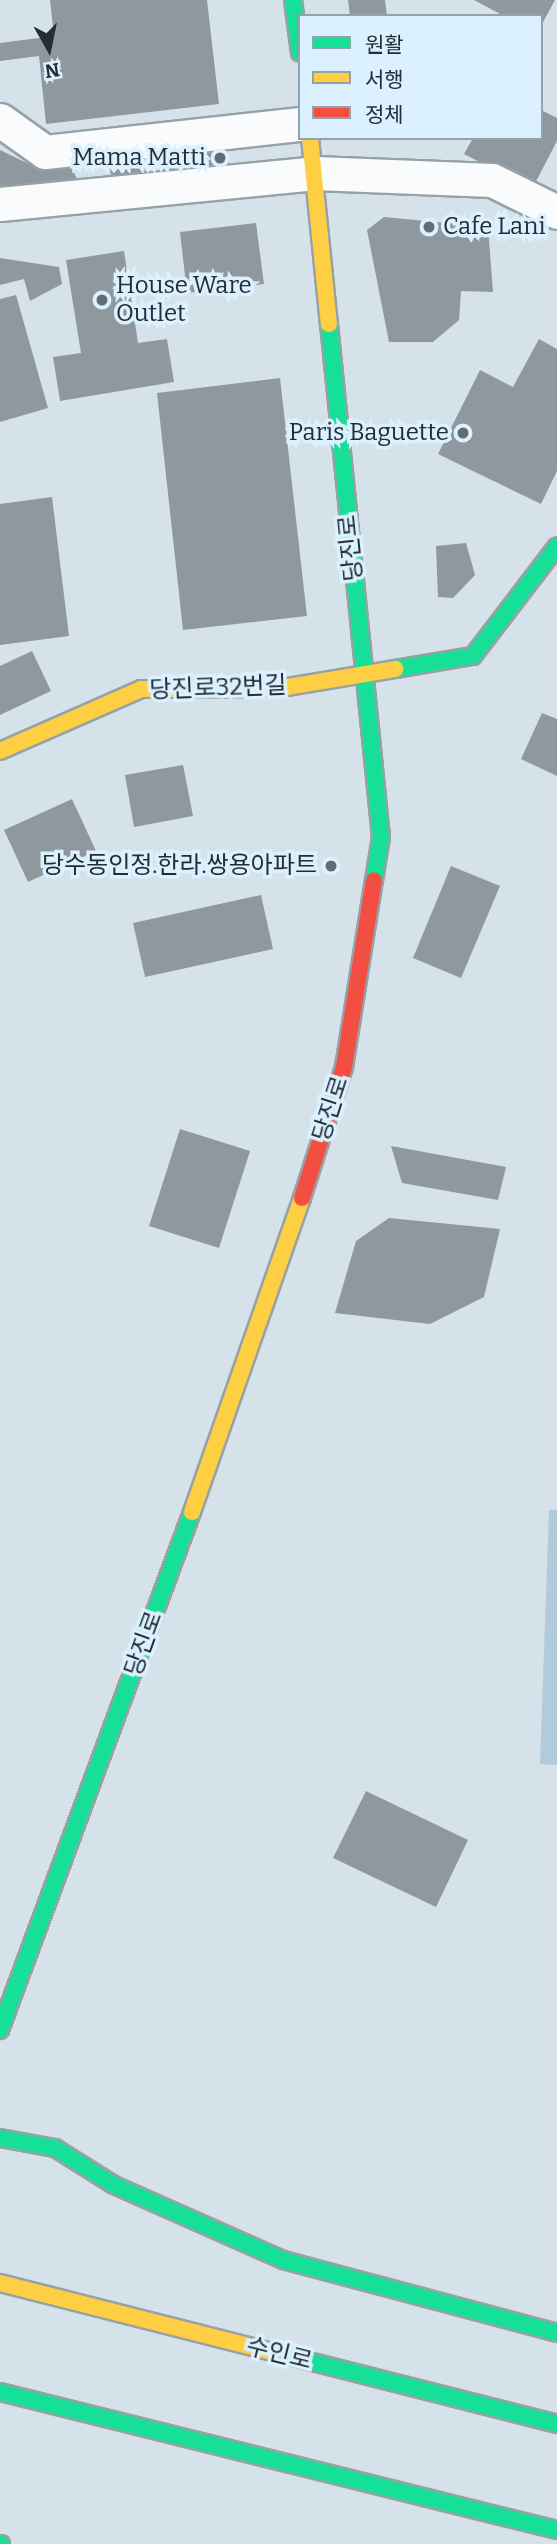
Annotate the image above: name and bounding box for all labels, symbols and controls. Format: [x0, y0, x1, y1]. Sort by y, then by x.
north arrow [14, 14, 84, 84]
legend [298, 14, 543, 140]
text: 원활 [365, 32, 404, 58]
text: N [43, 58, 61, 83]
text: 서행 [365, 67, 404, 93]
text: 정체 [365, 102, 404, 128]
place label: Mama Matti [72, 144, 206, 172]
marker: Mama Matti [212, 150, 228, 166]
place label: Cafe Lani [443, 213, 546, 241]
marker: Cafe Lani [421, 219, 437, 235]
place label: House Ware Outlet [116, 272, 252, 328]
marker: House Ware Outlet [94, 292, 110, 308]
place label: Paris Baguette [289, 419, 449, 447]
marker: Paris Baguette [455, 425, 471, 441]
street label: 당진로 [333, 514, 369, 582]
street label: 당진로32번길 [149, 671, 287, 705]
place label: 당수동인정.한라.쌍용아파트 [42, 852, 317, 880]
marker: 당수동인정.한라.쌍용아파트 [323, 858, 339, 874]
street label: 당진로 [307, 1073, 355, 1145]
street label: 당진로 [119, 1608, 169, 1680]
street label: 수인로 [243, 2332, 315, 2376]

